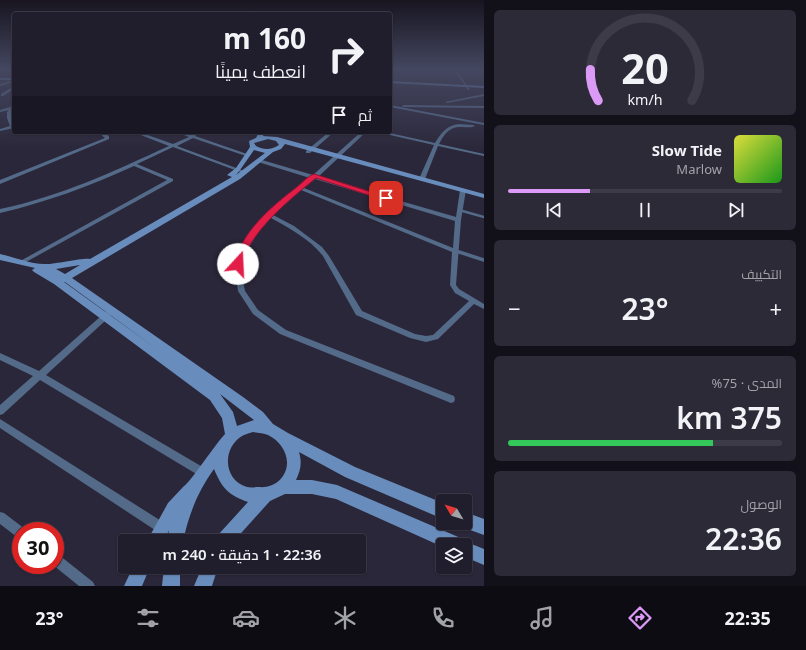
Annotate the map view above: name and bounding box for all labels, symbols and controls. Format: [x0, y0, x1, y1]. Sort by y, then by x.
text: 160 m [223, 19, 306, 57]
icon: right [320, 28, 372, 80]
text: 20 [621, 39, 669, 95]
text: انعطف يمينًا [215, 59, 306, 83]
text: km/h [627, 89, 663, 108]
icon: arrive [328, 104, 350, 126]
text: ثم [358, 105, 372, 125]
text: Slow Tide [652, 140, 722, 160]
text: Marlow [676, 160, 722, 178]
pin [369, 181, 403, 215]
icon: arrive [375, 187, 397, 209]
icon: previous [543, 199, 565, 221]
icon: pause [634, 199, 656, 221]
icon: next [725, 199, 747, 221]
position arrow [217, 243, 259, 285]
text: التكييف [741, 265, 782, 283]
text: 23° [621, 288, 669, 329]
text: − [508, 293, 521, 323]
text: + [769, 293, 782, 323]
text: المدى · 75% [712, 374, 782, 392]
text: 375 km [676, 397, 782, 438]
north arrow [436, 494, 472, 530]
map controls [436, 494, 472, 574]
text: الوصول [741, 495, 782, 513]
text: 22:36 [705, 518, 782, 559]
speed limit sign: 30 [12, 522, 64, 574]
button: layers [436, 538, 472, 574]
text: 22:36 · 1 دقيقة · 240 m [163, 544, 321, 564]
icon: filters [134, 604, 162, 632]
icon: car [232, 604, 260, 632]
icon: climate [331, 604, 359, 632]
icon: phone [429, 604, 457, 632]
icon: music [528, 604, 556, 632]
icon: directions [626, 604, 654, 632]
text: 23° [35, 606, 63, 630]
text: 22:35 [725, 606, 771, 630]

